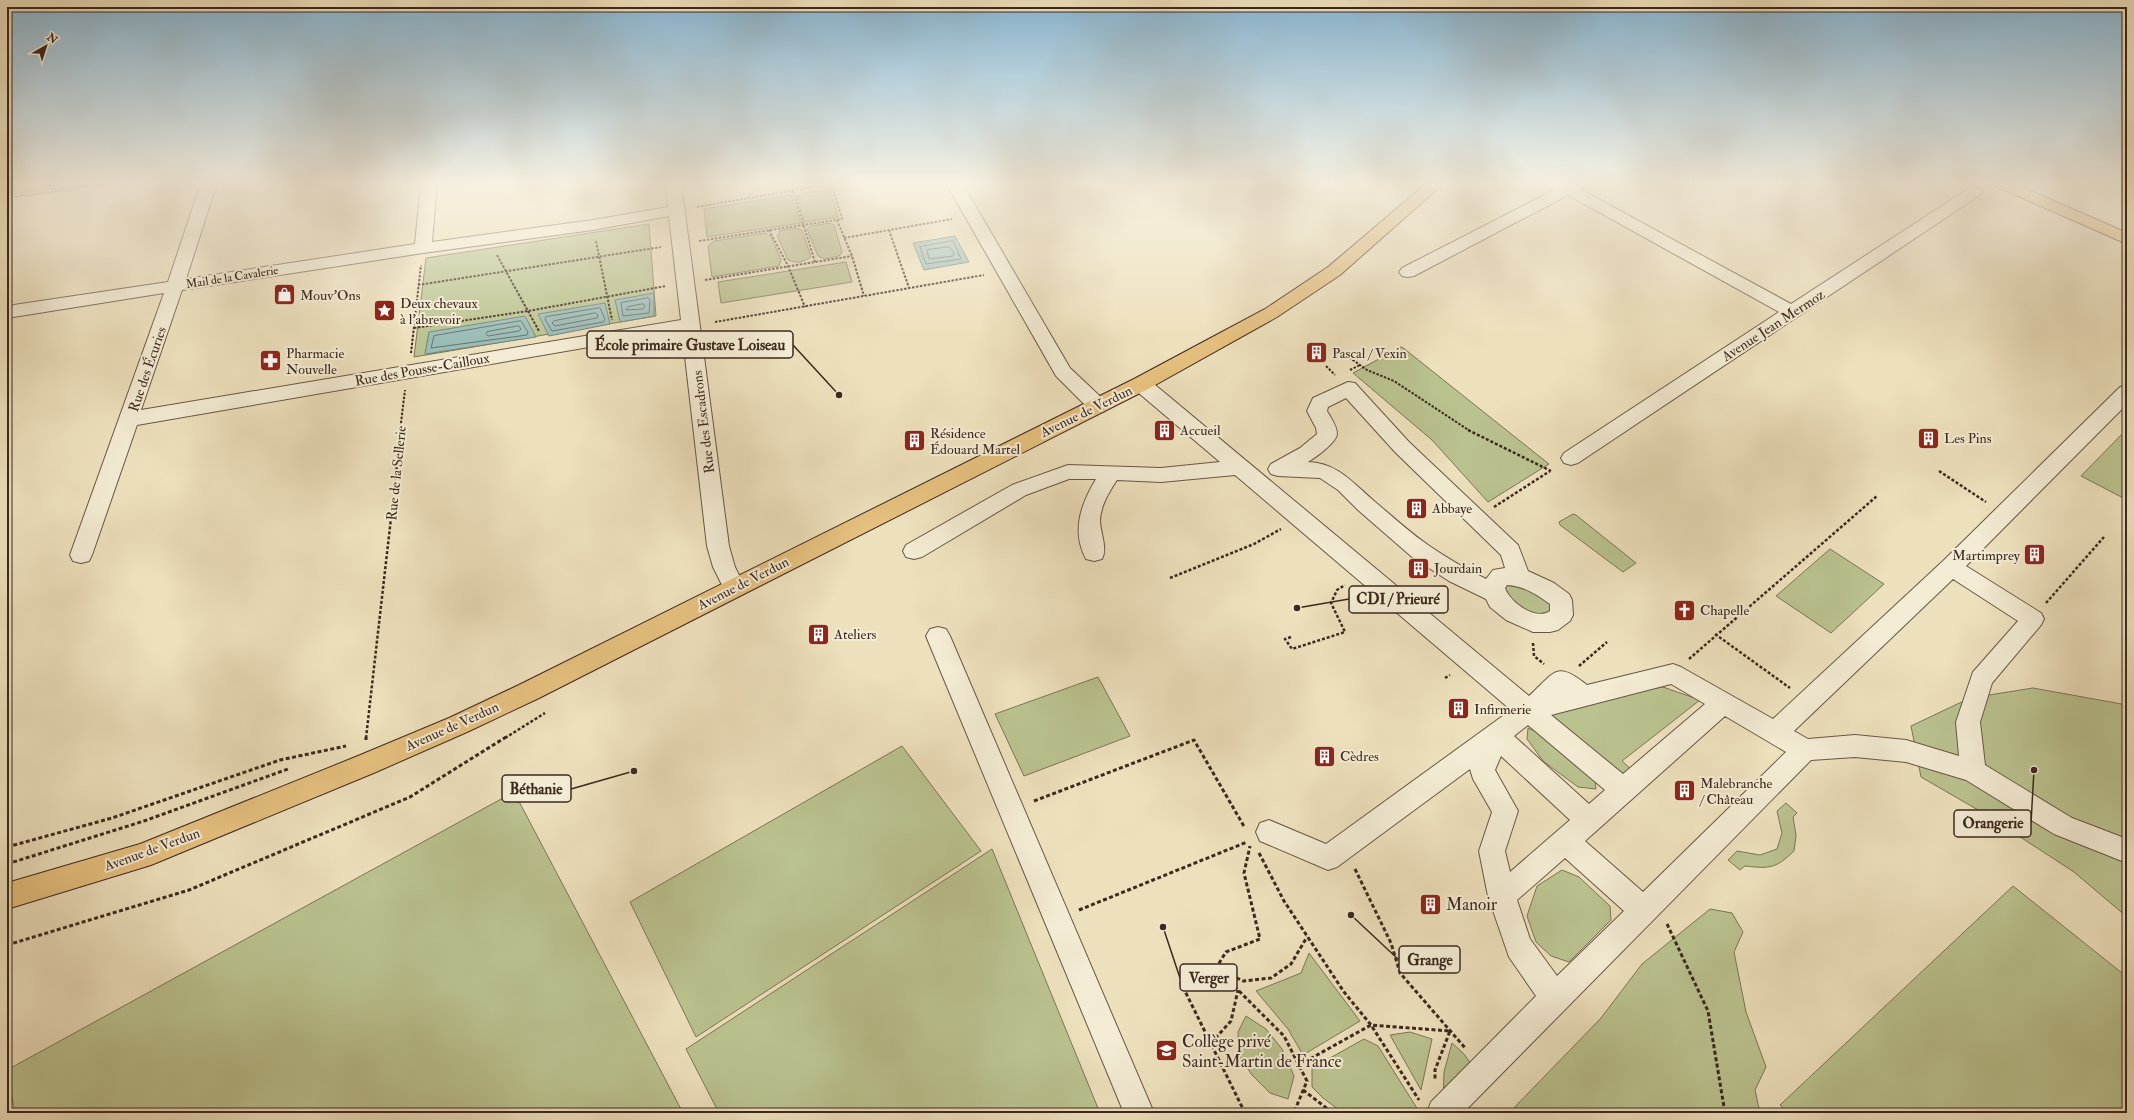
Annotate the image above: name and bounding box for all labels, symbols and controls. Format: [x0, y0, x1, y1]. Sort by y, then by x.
north arrow [26, 26, 66, 66]
text: N [43, 30, 61, 47]
street label: Mail de la Cavalerie [185, 263, 279, 292]
shop icon: Mouv'Ons [271, 282, 297, 308]
street label: Avenue Jean Mermoz [1718, 286, 1828, 366]
place label: Mouv'Ons [300, 287, 361, 304]
place label: Deux chevaux à l'abrevoir [400, 295, 478, 328]
place icon: Deux chevaux à l'abrevoir [371, 298, 397, 324]
street label: Rue des Écuries [125, 324, 170, 414]
callout: École primaire Gustave Loiseau [587, 331, 793, 358]
text: École primaire Gustave Loiseau [595, 334, 786, 356]
building icon: Pascal / Vexin [1304, 340, 1330, 366]
place label: Pharmacie Nouvelle [286, 345, 344, 378]
place label: Pascal / Vexin [1332, 345, 1407, 362]
pharmacy icon: Pharmacie Nouvelle [257, 348, 283, 374]
street label: Rue des Pousse-Cailloux [353, 349, 492, 390]
street label: Rue des Escadrons [689, 369, 718, 474]
street label: Avenue de Verdun [1037, 382, 1135, 442]
building icon: Accueil [1151, 417, 1177, 443]
place label: Accueil [1179, 422, 1221, 439]
street label: Rue de la Sellerie [383, 425, 410, 521]
place label: Résidence Édouard Martel [930, 425, 1021, 458]
building icon: Les Pins [1916, 425, 1942, 451]
building icon: Résidence Édouard Martel [902, 428, 928, 454]
place label: Les Pins [1944, 430, 1992, 447]
building icon: Abbaye [1403, 495, 1429, 521]
place label: Abbaye [1431, 500, 1472, 518]
building icon: Martimprey [2022, 542, 2048, 568]
place label: Martimprey [1952, 547, 2021, 565]
street label: Avenue de Verdun [694, 553, 792, 614]
building icon: Jourdain [1406, 555, 1432, 581]
place label: Jourdain [1433, 560, 1482, 577]
callout: CDI / Prieuré [1349, 586, 1448, 613]
text: CDI / Prieuré [1356, 590, 1440, 609]
church icon: Chapelle [1672, 597, 1698, 623]
place label: Chapelle [1700, 602, 1749, 620]
building icon: Ateliers [805, 621, 831, 647]
place label: Ateliers [833, 626, 877, 643]
building icon: Infirmerie [1446, 696, 1472, 722]
street label: Avenue de Verdun [402, 698, 501, 755]
place label: Infirmerie [1474, 701, 1531, 718]
building icon: Cèdres [1311, 743, 1337, 769]
place label: Cèdres [1340, 748, 1379, 765]
callout: Béthanie [502, 775, 571, 802]
place label: Malebranche / Château [1699, 775, 1773, 808]
building icon: Malebranche / Château [1671, 778, 1697, 804]
text: Béthanie [510, 780, 563, 799]
callout: Orangerie [1954, 810, 2031, 837]
text: Orangerie [1962, 814, 2024, 834]
street label: Avenue de Verdun [101, 824, 202, 875]
building icon: Manoir [1418, 891, 1444, 917]
place label: Manoir [1446, 894, 1498, 915]
callout: Grange [1399, 946, 1460, 973]
text: Grange [1407, 951, 1454, 971]
callout: Verger [1180, 964, 1237, 991]
text: Verger [1188, 969, 1230, 989]
place label: Collège privé Saint-Martin de France [1182, 1031, 1342, 1072]
school or university icon: Collège privé Saint-Martin de France [1154, 1038, 1180, 1064]

